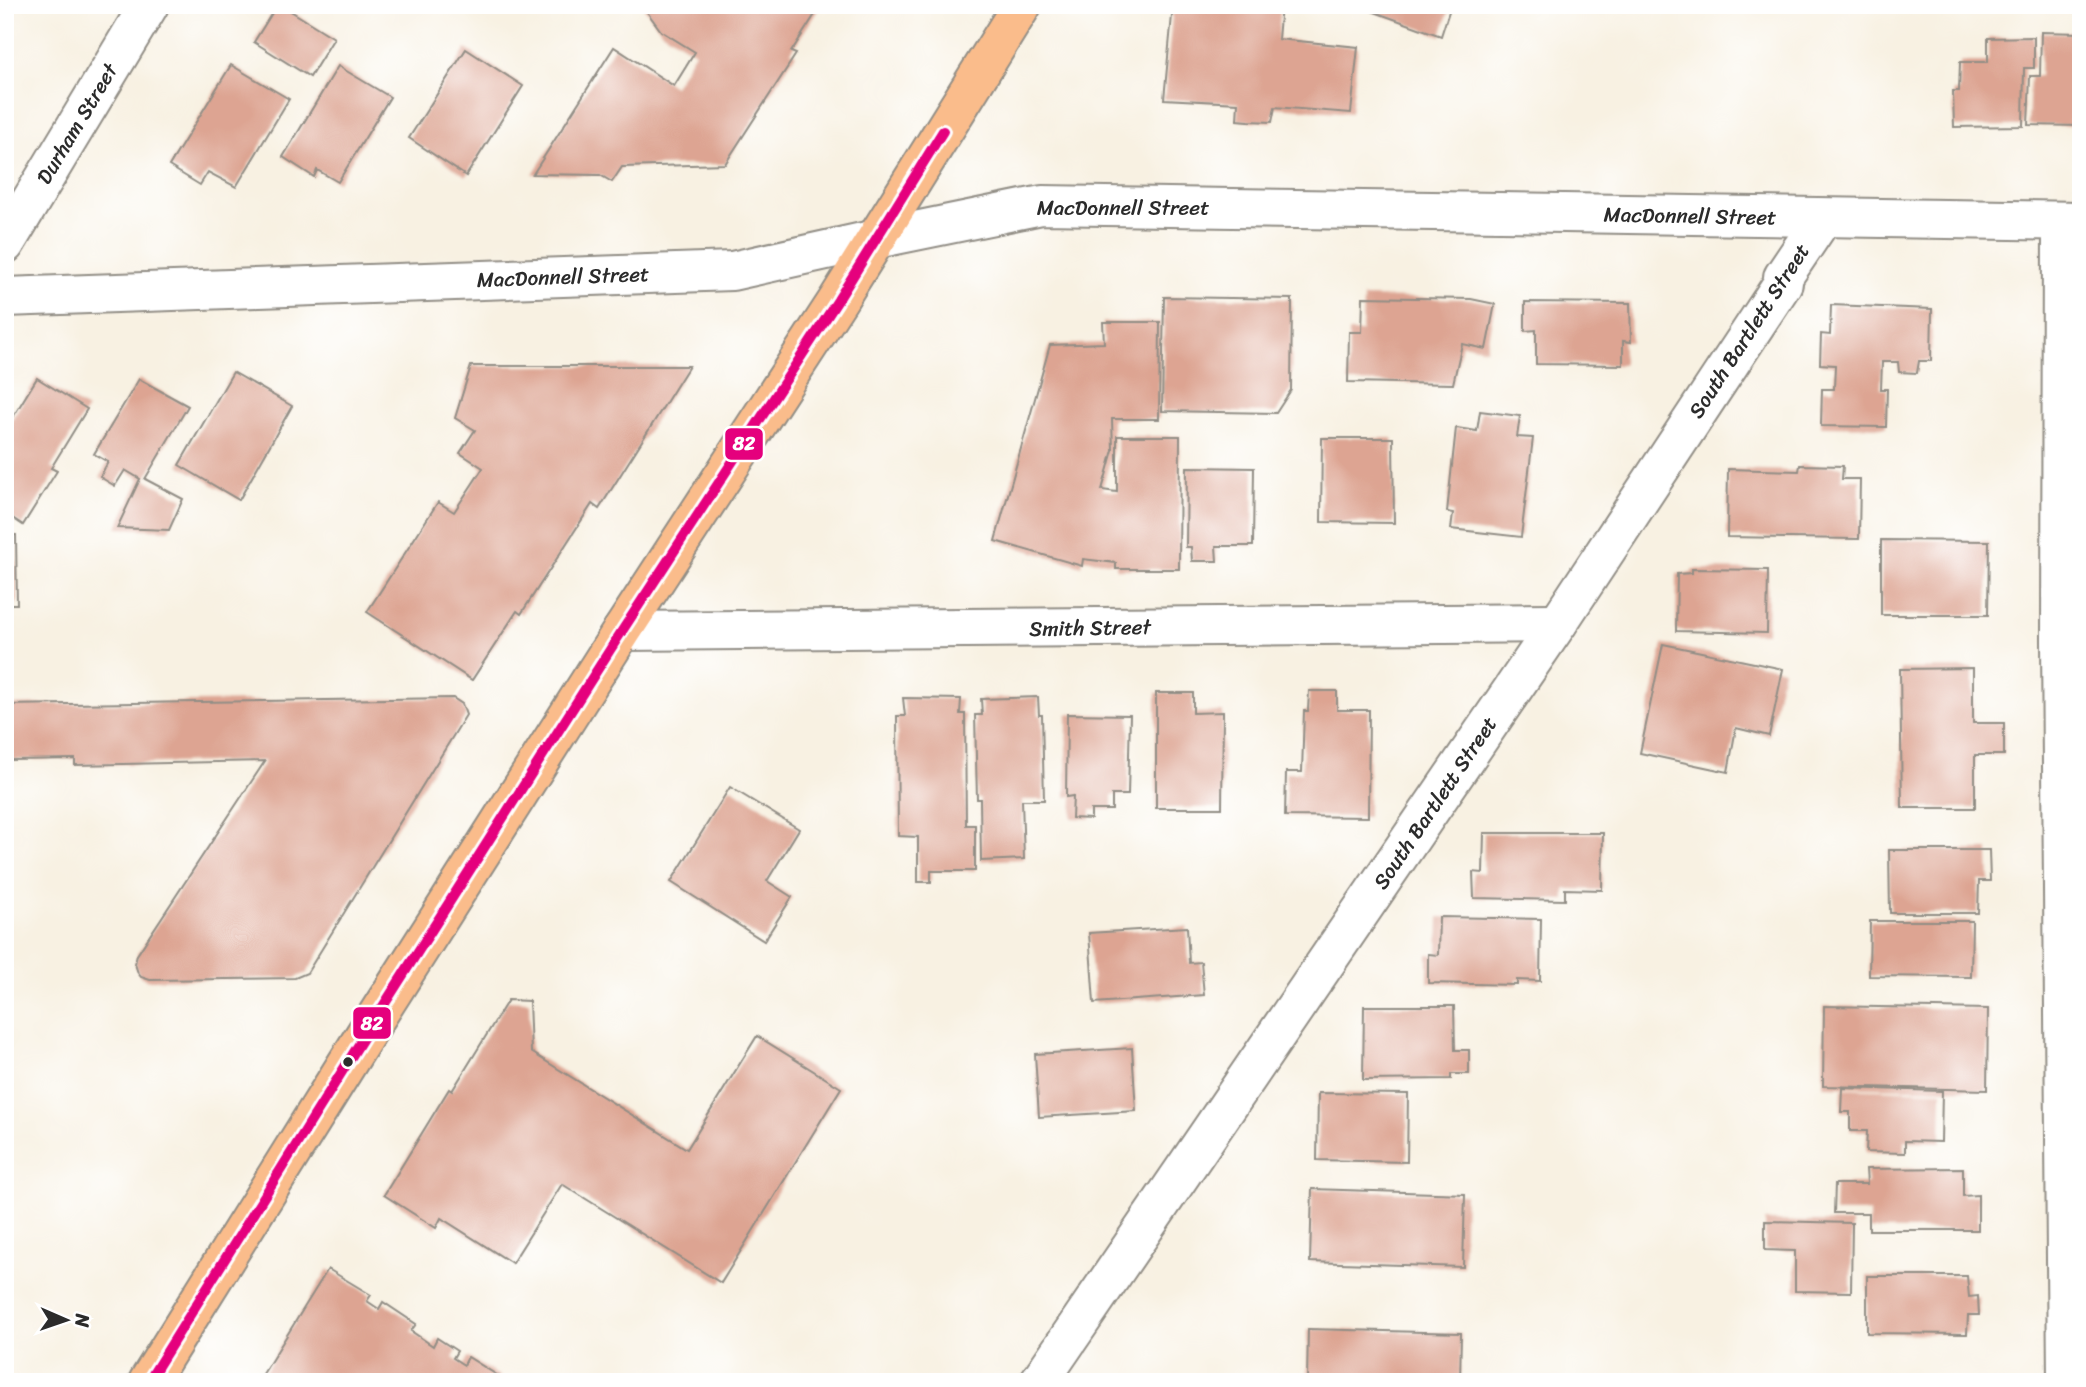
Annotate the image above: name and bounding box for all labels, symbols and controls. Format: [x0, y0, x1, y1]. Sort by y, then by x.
street label: Durham Street [26, 55, 129, 192]
street label: MacDonnell Street [1037, 189, 1209, 227]
street label: MacDonnell Street [1603, 195, 1777, 237]
street label: South Bartlett Street [1678, 236, 1820, 426]
street label: MacDonnell Street [476, 255, 650, 299]
line badge: 82 [724, 427, 764, 461]
text: 82 [732, 427, 755, 460]
street label: Smith Street [1029, 608, 1153, 648]
street label: South Bartlett Street [1363, 708, 1507, 898]
line badge: 82 [352, 1006, 392, 1040]
text: 82 [360, 1007, 383, 1040]
unlabelled marker [341, 1055, 355, 1069]
north arrow [32, 1286, 102, 1356]
text: N [66, 1312, 99, 1329]

